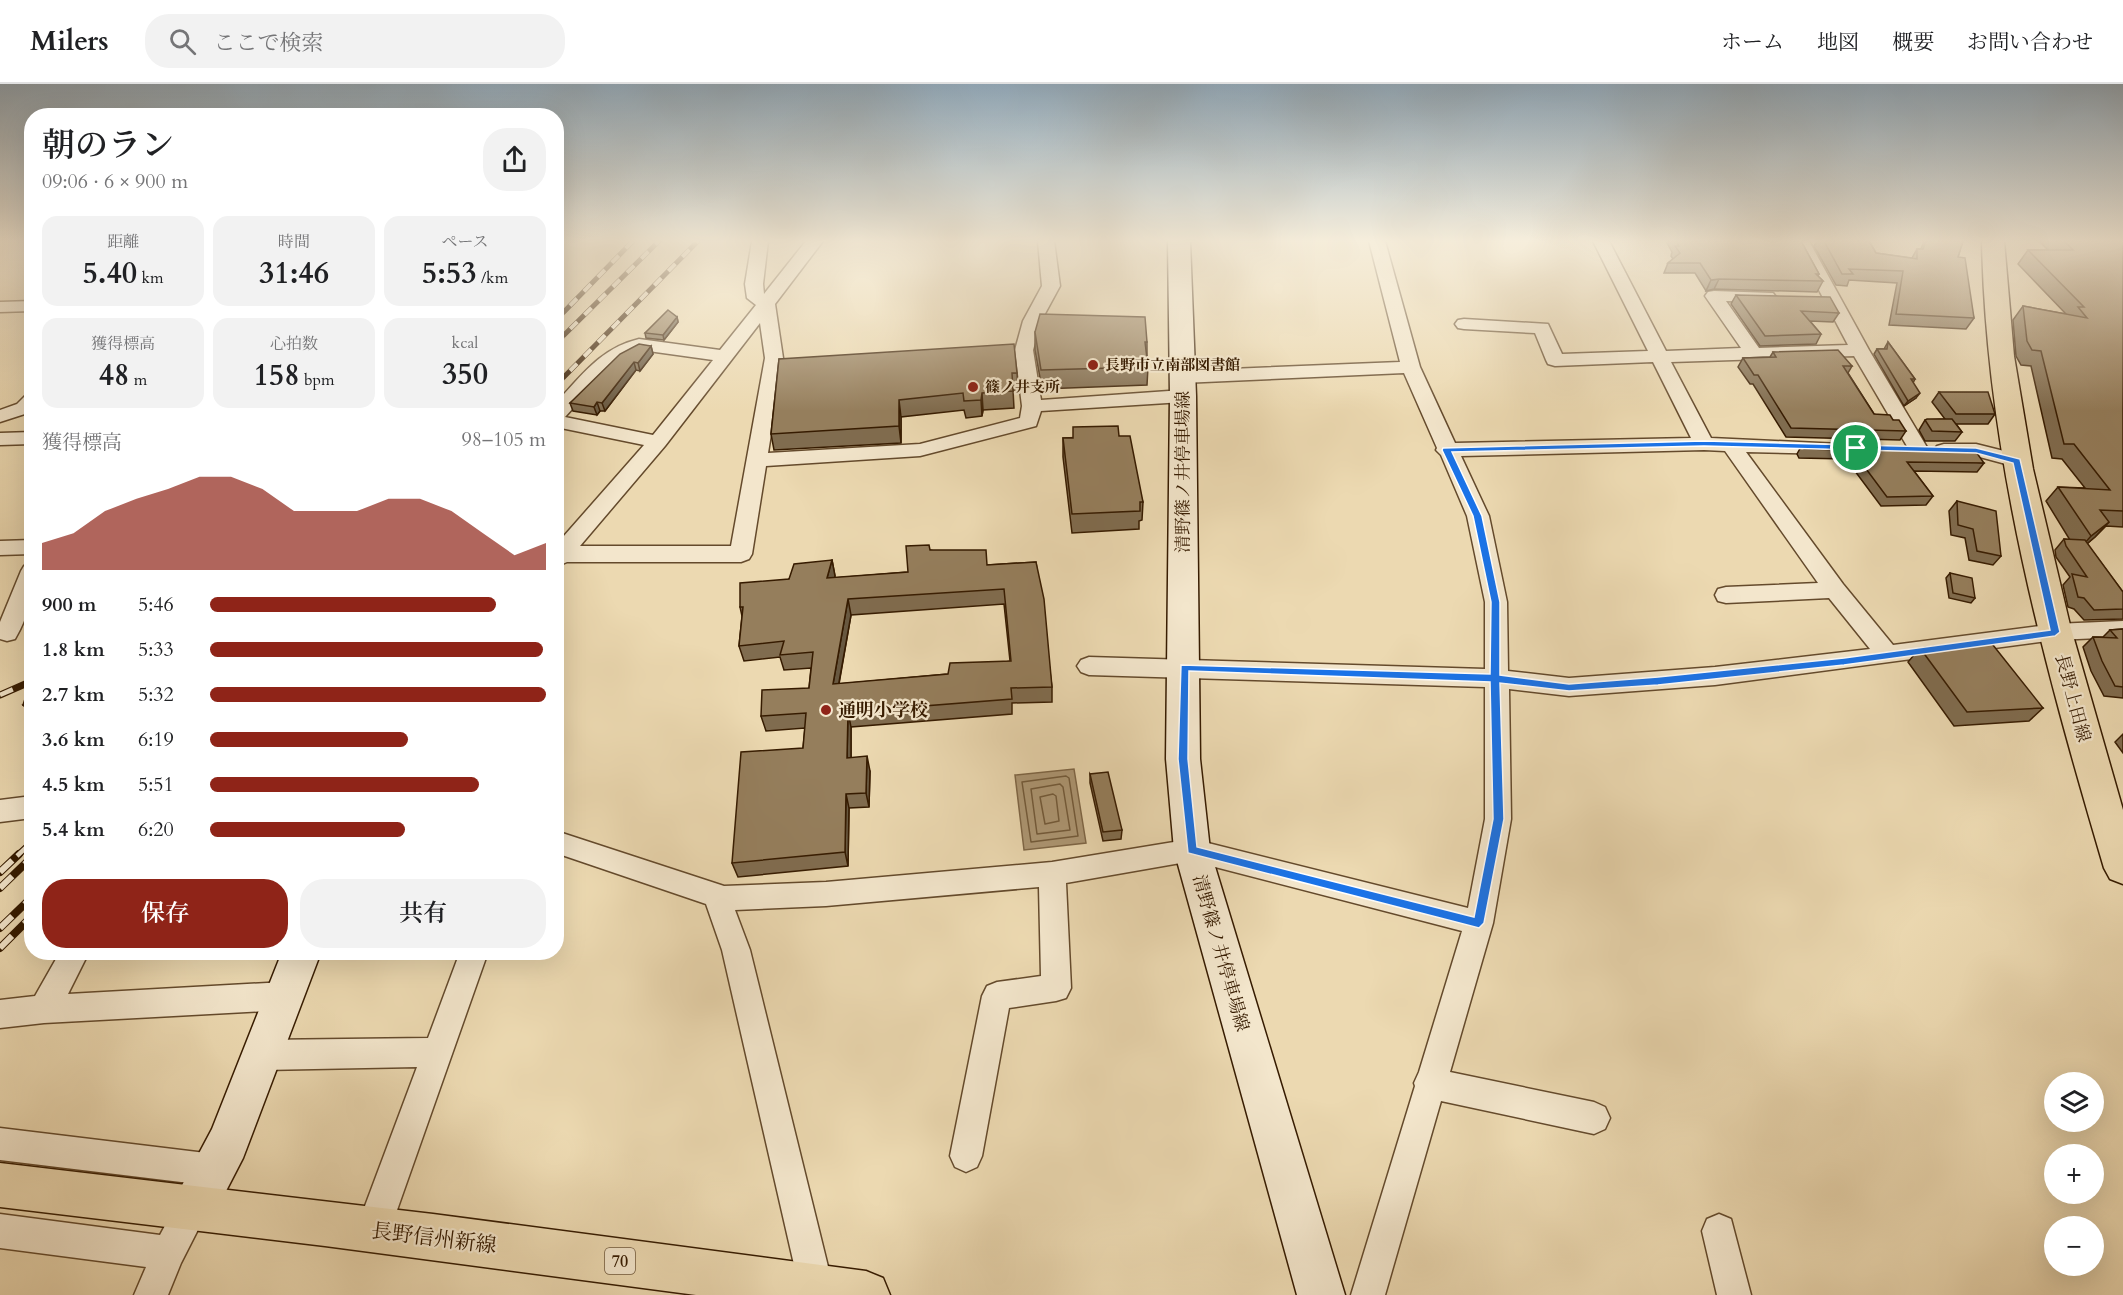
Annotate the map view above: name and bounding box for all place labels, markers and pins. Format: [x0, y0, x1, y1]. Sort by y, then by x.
place label: 長野市立南部図書館 [1105, 355, 1240, 375]
marker: 長野市立南部図書館 [1086, 358, 1100, 372]
place label: 篠ノ井支所 [985, 377, 1060, 397]
marker: 篠ノ井支所 [966, 380, 980, 394]
pin [1830, 422, 1881, 473]
place label: 通明小学校 [838, 698, 928, 723]
marker: 通明小学校 [819, 703, 833, 717]

